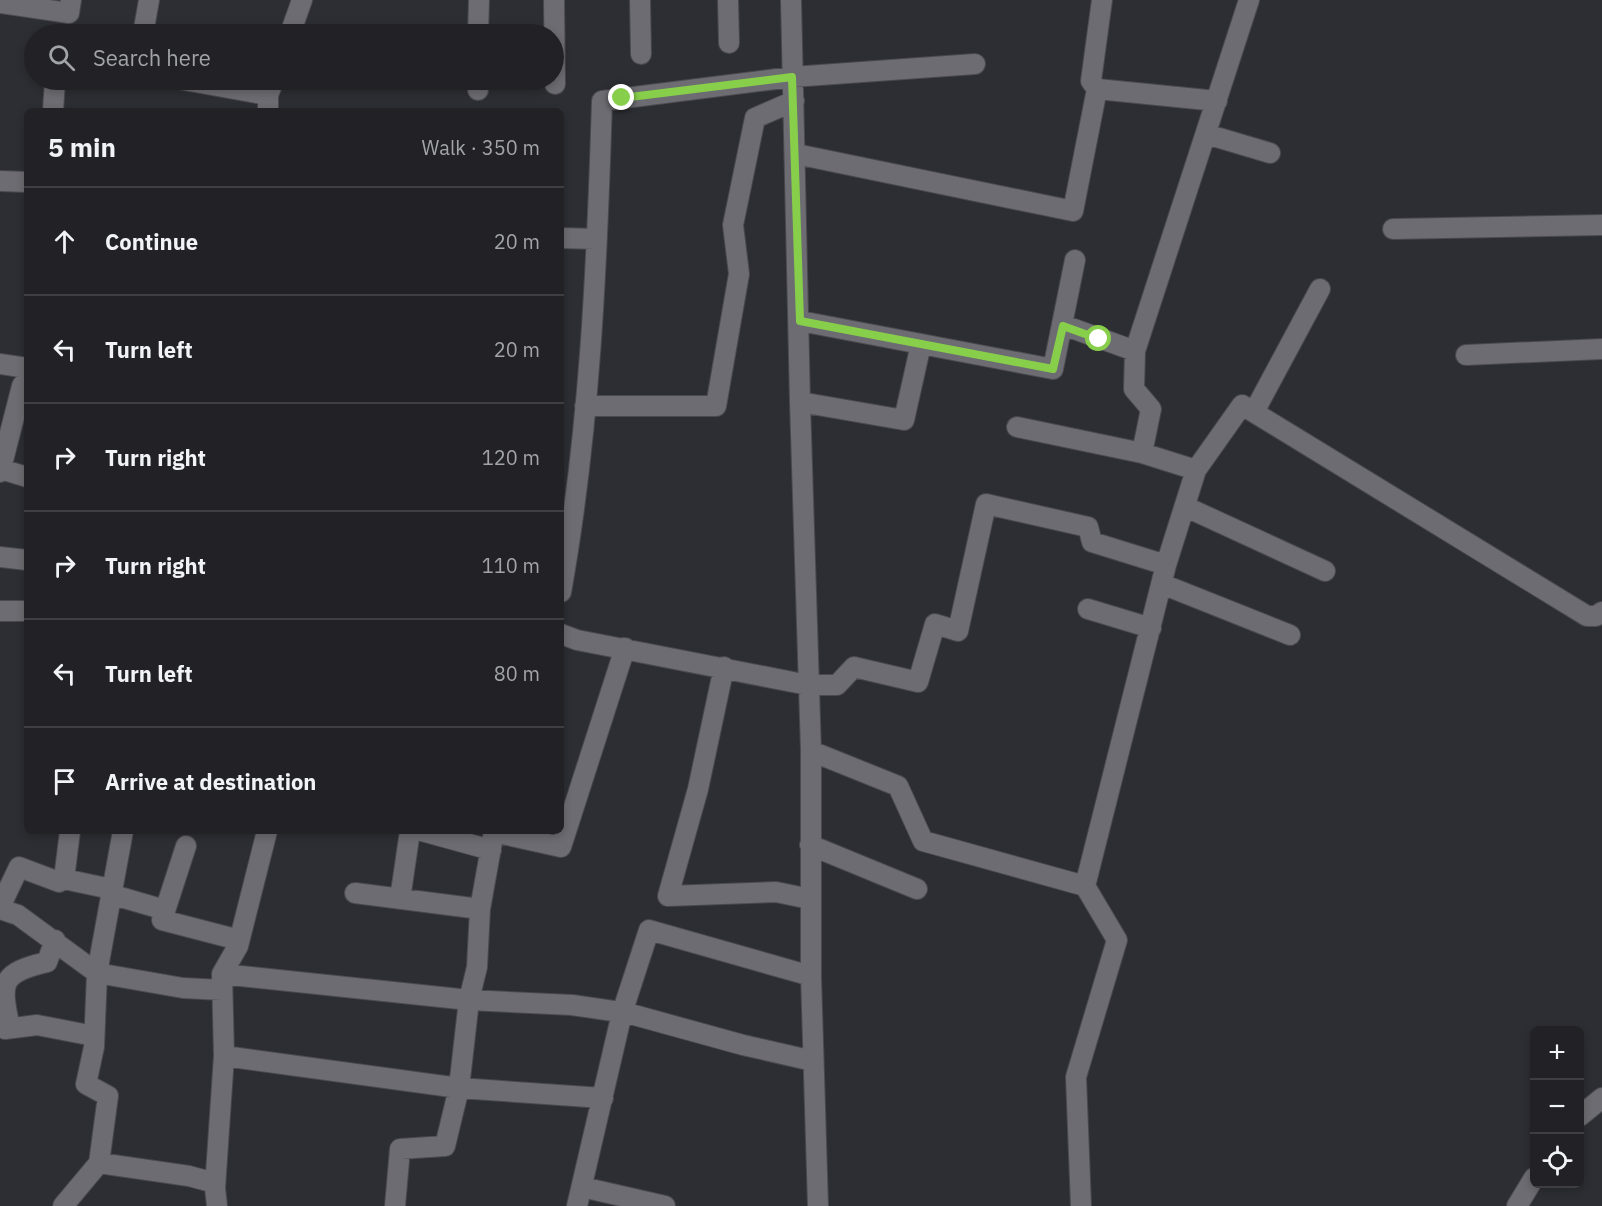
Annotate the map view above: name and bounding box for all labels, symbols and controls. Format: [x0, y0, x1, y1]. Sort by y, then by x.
search box [24, 24, 564, 90]
icon: search [45, 41, 78, 74]
text: Search here [93, 43, 211, 72]
route end [608, 84, 634, 110]
text: 5 min [48, 130, 116, 164]
text: Walk · 350 m [422, 134, 540, 161]
icon: ahead [48, 225, 81, 258]
text: Continue [105, 227, 198, 256]
text: 20 m [494, 228, 540, 255]
route start [1085, 325, 1111, 351]
icon: left [48, 333, 81, 366]
text: Turn left [105, 335, 193, 364]
text: 20 m [494, 336, 540, 363]
icon: right [48, 441, 81, 474]
text: Turn right [105, 443, 206, 472]
text: 120 m [482, 444, 540, 471]
icon: right [48, 549, 81, 582]
text: Turn right [105, 551, 206, 580]
text: 110 m [482, 552, 540, 579]
icon: left [48, 657, 81, 690]
text: Turn left [105, 659, 193, 688]
text: 80 m [494, 660, 540, 687]
icon: arrive [48, 765, 81, 798]
text: Arrive at destination [105, 767, 316, 796]
map controls [1530, 1026, 1584, 1188]
button: + [1530, 1026, 1584, 1080]
button: − [1530, 1080, 1584, 1134]
button: locate [1530, 1134, 1584, 1188]

